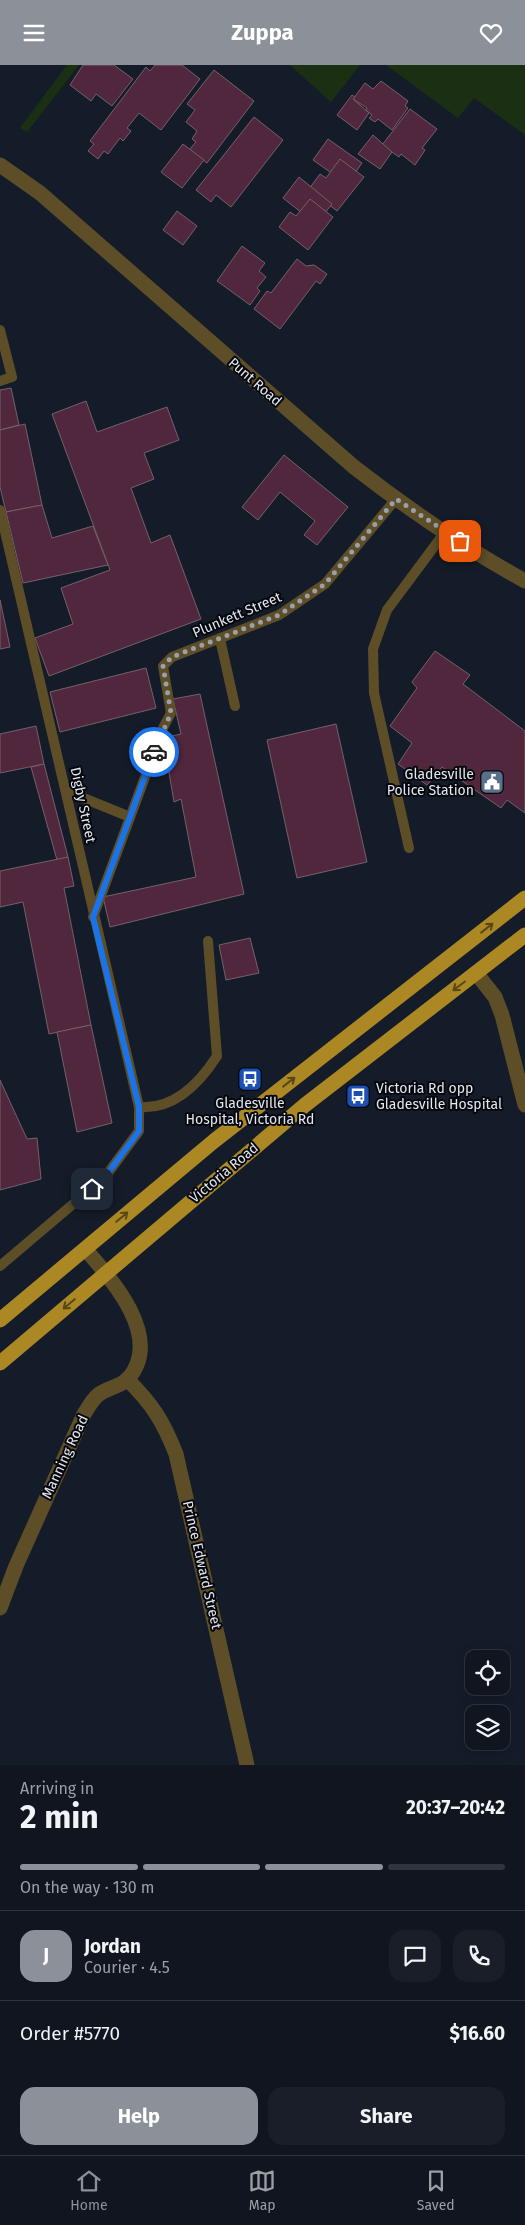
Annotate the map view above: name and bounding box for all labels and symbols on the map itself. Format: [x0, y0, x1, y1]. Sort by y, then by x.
street label: Punt Road [225, 354, 285, 410]
pin [439, 520, 481, 562]
street label: Plunkett Street [190, 588, 285, 641]
courier [129, 727, 179, 777]
street label: Digby Street [67, 766, 100, 845]
place label: Gladesville Police Station [387, 766, 474, 799]
public building icon: Gladesville Police Station [479, 769, 505, 795]
one-way arrow [480, 923, 493, 934]
one-way arrow [452, 981, 466, 991]
bus stop icon: Gladesville Hospital, Victoria Rd [237, 1066, 263, 1092]
one-way arrow [282, 1077, 296, 1087]
place label: Victoria Rd opp Gladesville Hospital [376, 1080, 502, 1113]
bus stop icon: Victoria Rd opp Gladesville Hospital [345, 1083, 371, 1109]
place label: Gladesville Hospital, Victoria Rd [186, 1095, 314, 1128]
street label: Victoria Road [186, 1139, 262, 1207]
pin [71, 1168, 113, 1210]
one-way arrow [115, 1212, 128, 1223]
one-way arrow [63, 1299, 76, 1310]
street label: Manning Road [38, 1412, 92, 1502]
street label: Prince Edward Street [179, 1499, 225, 1632]

